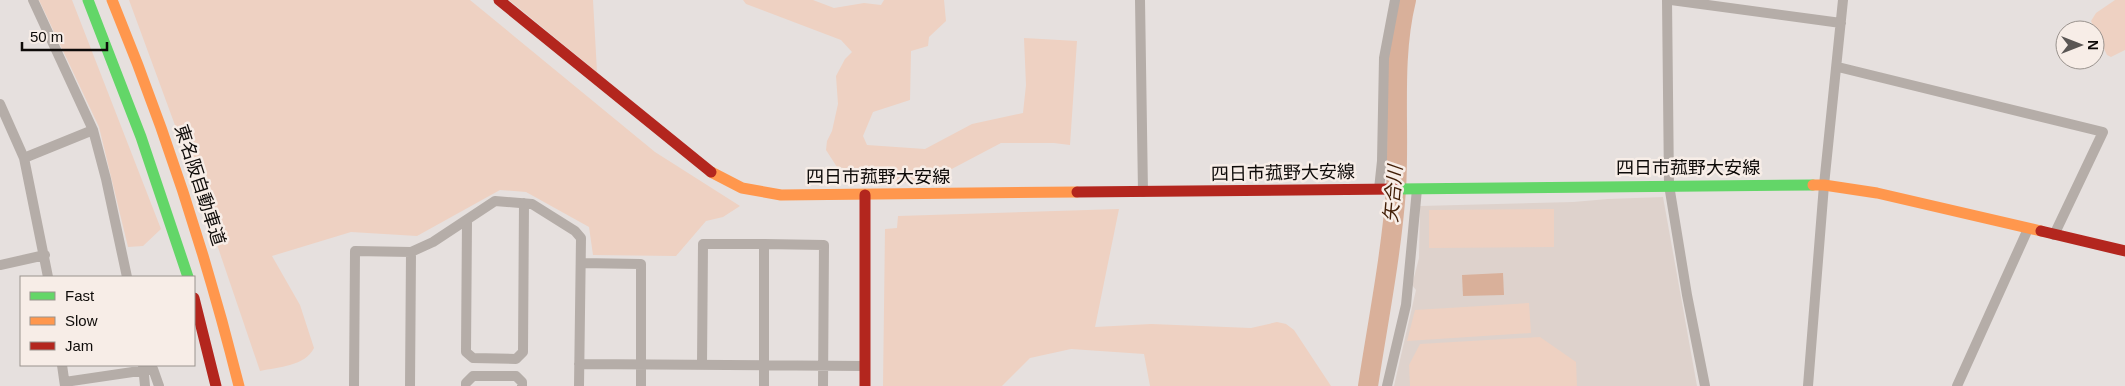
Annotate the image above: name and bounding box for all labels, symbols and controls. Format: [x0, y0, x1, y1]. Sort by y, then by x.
scale bar [22, 20, 108, 52]
north arrow [2055, 20, 2105, 70]
text: 50 m [30, 28, 63, 45]
text: N [2085, 40, 2101, 50]
street label: 東名阪自動車道 [171, 122, 229, 248]
street label: 四日市菰野大安線 [1616, 158, 1760, 178]
street label: 四日市菰野大安線 [1211, 162, 1355, 184]
water label: 矢合川 [1380, 163, 1406, 223]
street label: 四日市菰野大安線 [806, 167, 950, 187]
legend [20, 276, 195, 366]
text: Fast [65, 287, 95, 304]
text: Slow [65, 312, 98, 329]
text: Jam [65, 337, 93, 354]

